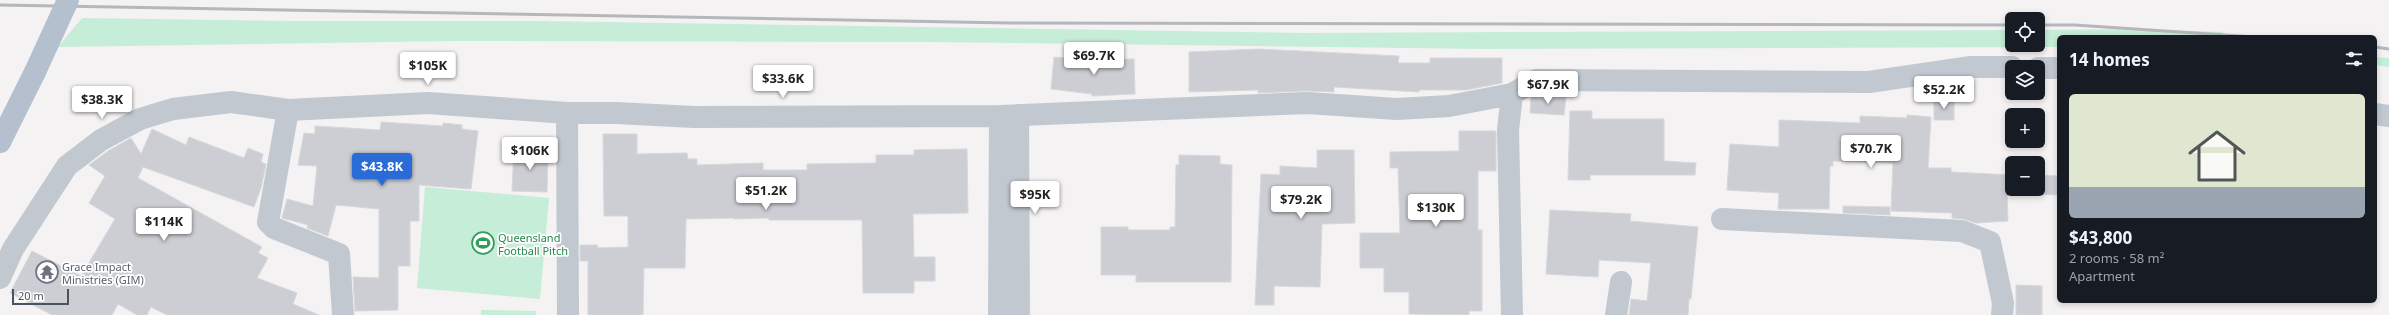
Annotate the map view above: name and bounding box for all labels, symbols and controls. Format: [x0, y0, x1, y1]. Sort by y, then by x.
map controls [2005, 12, 2045, 196]
button: locate [2005, 12, 2045, 52]
pin: $69.7K [1061, 42, 1127, 76]
text: $69.7K [1073, 46, 1115, 64]
text: 14 homes [2069, 48, 2150, 71]
icon: filters [2343, 48, 2365, 70]
pin: $105K [400, 52, 456, 86]
text: $105K [409, 56, 447, 74]
button: layers [2005, 60, 2045, 100]
pin: $33.6K [750, 65, 816, 99]
text: $33.6K [762, 69, 804, 87]
pin: $67.9K [1515, 71, 1581, 105]
text: $67.9K [1527, 75, 1569, 93]
pin: $52.2K [1911, 76, 1977, 110]
text: $52.2K [1923, 80, 1965, 98]
pin: $38.3K [69, 86, 135, 120]
text: $38.3K [81, 90, 123, 108]
button: + [2005, 108, 2045, 148]
icon: home [2181, 120, 2253, 192]
pin: $70.7K [1838, 135, 1904, 169]
pin: $106K [502, 137, 558, 171]
text: $70.7K [1850, 139, 1892, 157]
text: $106K [511, 141, 549, 159]
pin: $43.8K [349, 153, 415, 187]
button: − [2005, 156, 2045, 196]
text: $43.8K [361, 157, 403, 175]
pin: $51.2K [733, 177, 799, 211]
text: $51.2K [745, 181, 787, 199]
pin: $95K [1011, 181, 1059, 215]
text: $95K [1020, 185, 1050, 203]
pin: $79.2K [1268, 186, 1334, 220]
text: $79.2K [1280, 190, 1322, 208]
pin: $130K [1408, 194, 1464, 228]
text: $130K [1417, 198, 1455, 216]
pin: $114K [136, 208, 192, 242]
text: $114K [145, 212, 183, 230]
text: $43,800 [2069, 226, 2132, 249]
sports icon: Queensland Football Pitch [470, 230, 496, 256]
place label: Queensland Football Pitch [498, 230, 568, 258]
text: 2 rooms · 58 m² [2069, 249, 2164, 267]
temple icon: Grace Impact Ministries (GIM) [34, 259, 60, 285]
place label: Grace Impact Ministries (GIM) [62, 259, 144, 287]
text: Apartment [2069, 267, 2135, 285]
scale bar [12, 287, 69, 306]
text: 20 m [18, 288, 44, 303]

